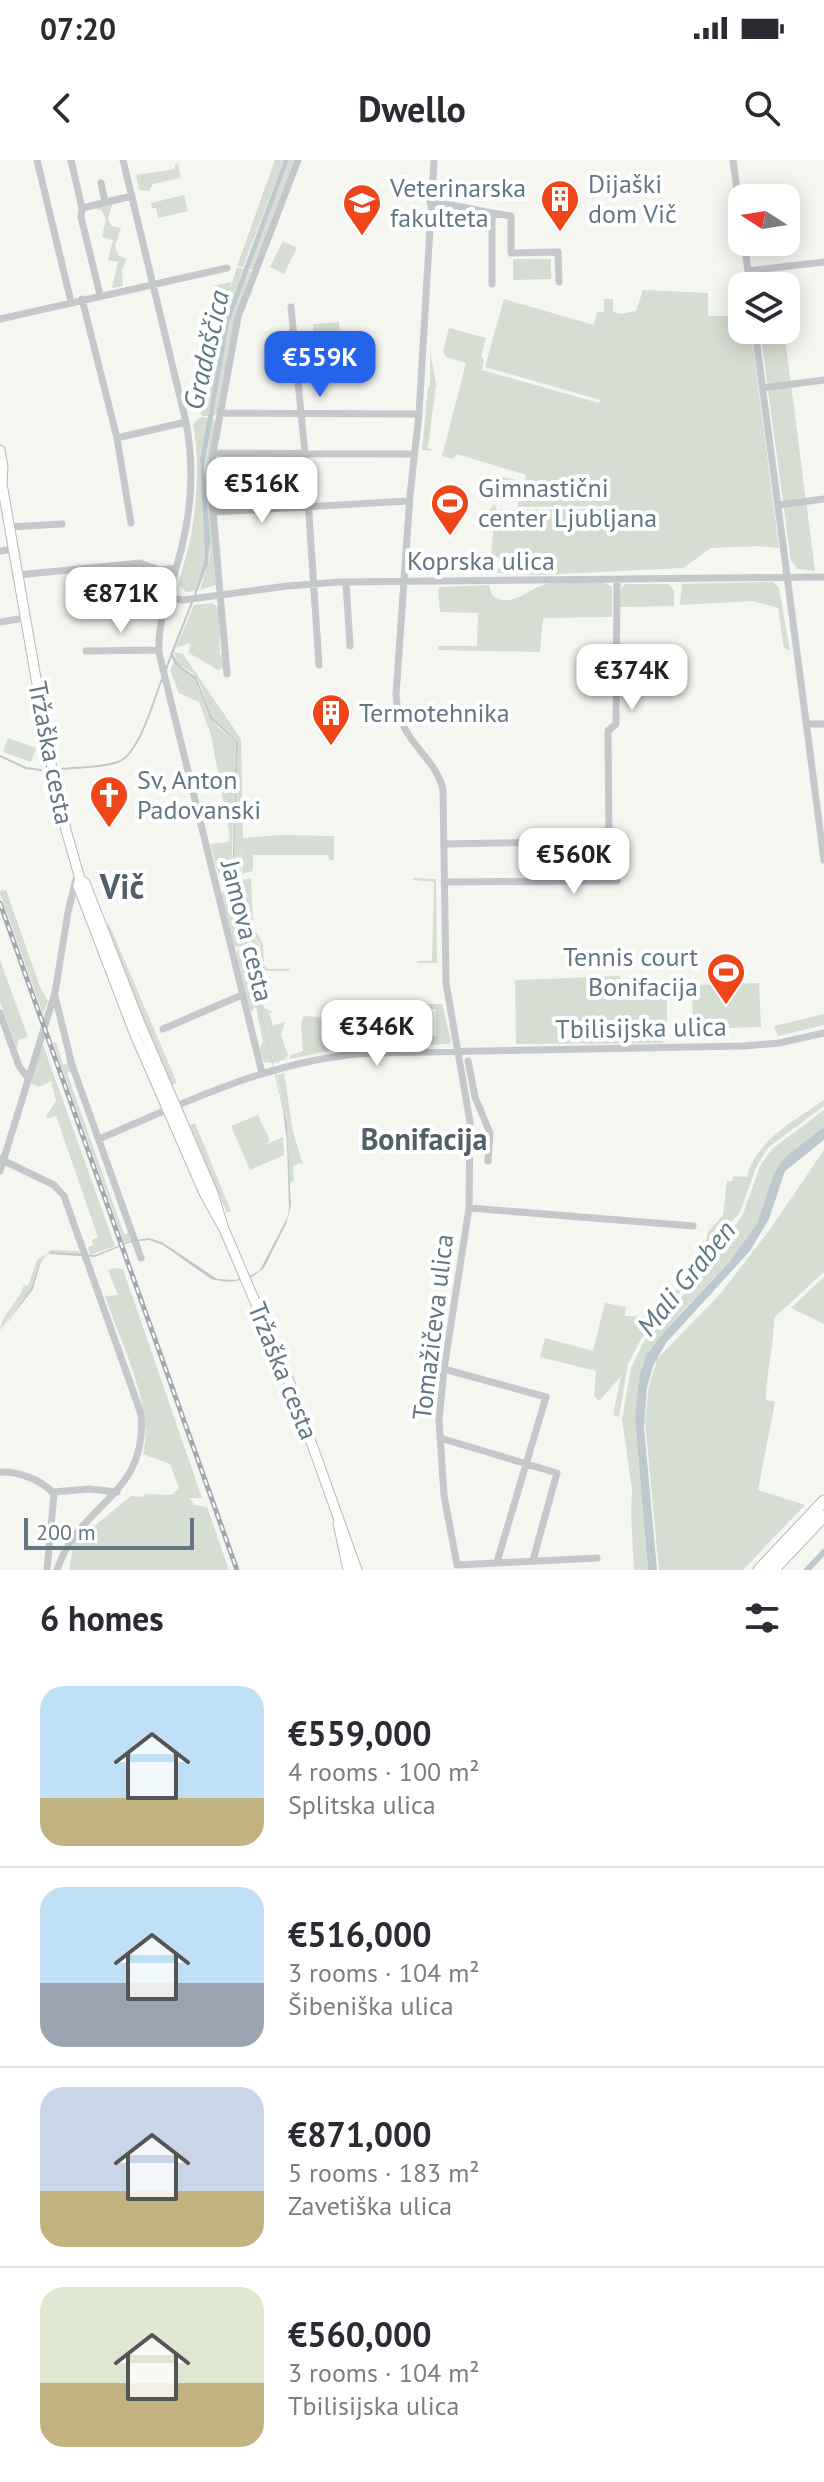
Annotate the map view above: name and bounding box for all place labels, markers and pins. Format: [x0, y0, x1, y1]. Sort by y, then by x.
place label: Dijaški dom Vič [588, 167, 677, 230]
place label: Veterinarska fakulteta [389, 171, 526, 234]
building icon: Dijaški dom Vič [539, 178, 581, 233]
school or university icon: Veterinarska fakulteta [341, 182, 383, 237]
pin: €559K [264, 331, 376, 399]
pin: €516K [206, 457, 318, 525]
place label: Gimnastični center Ljubljana [478, 471, 657, 534]
sports icon: Gimnastični center Ljubljana [429, 482, 471, 537]
pin: €871K [65, 567, 177, 635]
pin: €374K [576, 644, 688, 712]
building icon: Termotehnika [310, 692, 352, 747]
place label: Termotehnika [359, 696, 510, 729]
place label: Sv, Anton Padovanski [137, 763, 261, 826]
church icon: Sv, Anton Padovanski [88, 774, 130, 829]
pin: €560K [518, 828, 630, 896]
place label: Tennis court Bonifacija [563, 940, 698, 1003]
sports icon: Tennis court Bonifacija [705, 951, 747, 1006]
pin: €346K [321, 1000, 433, 1068]

